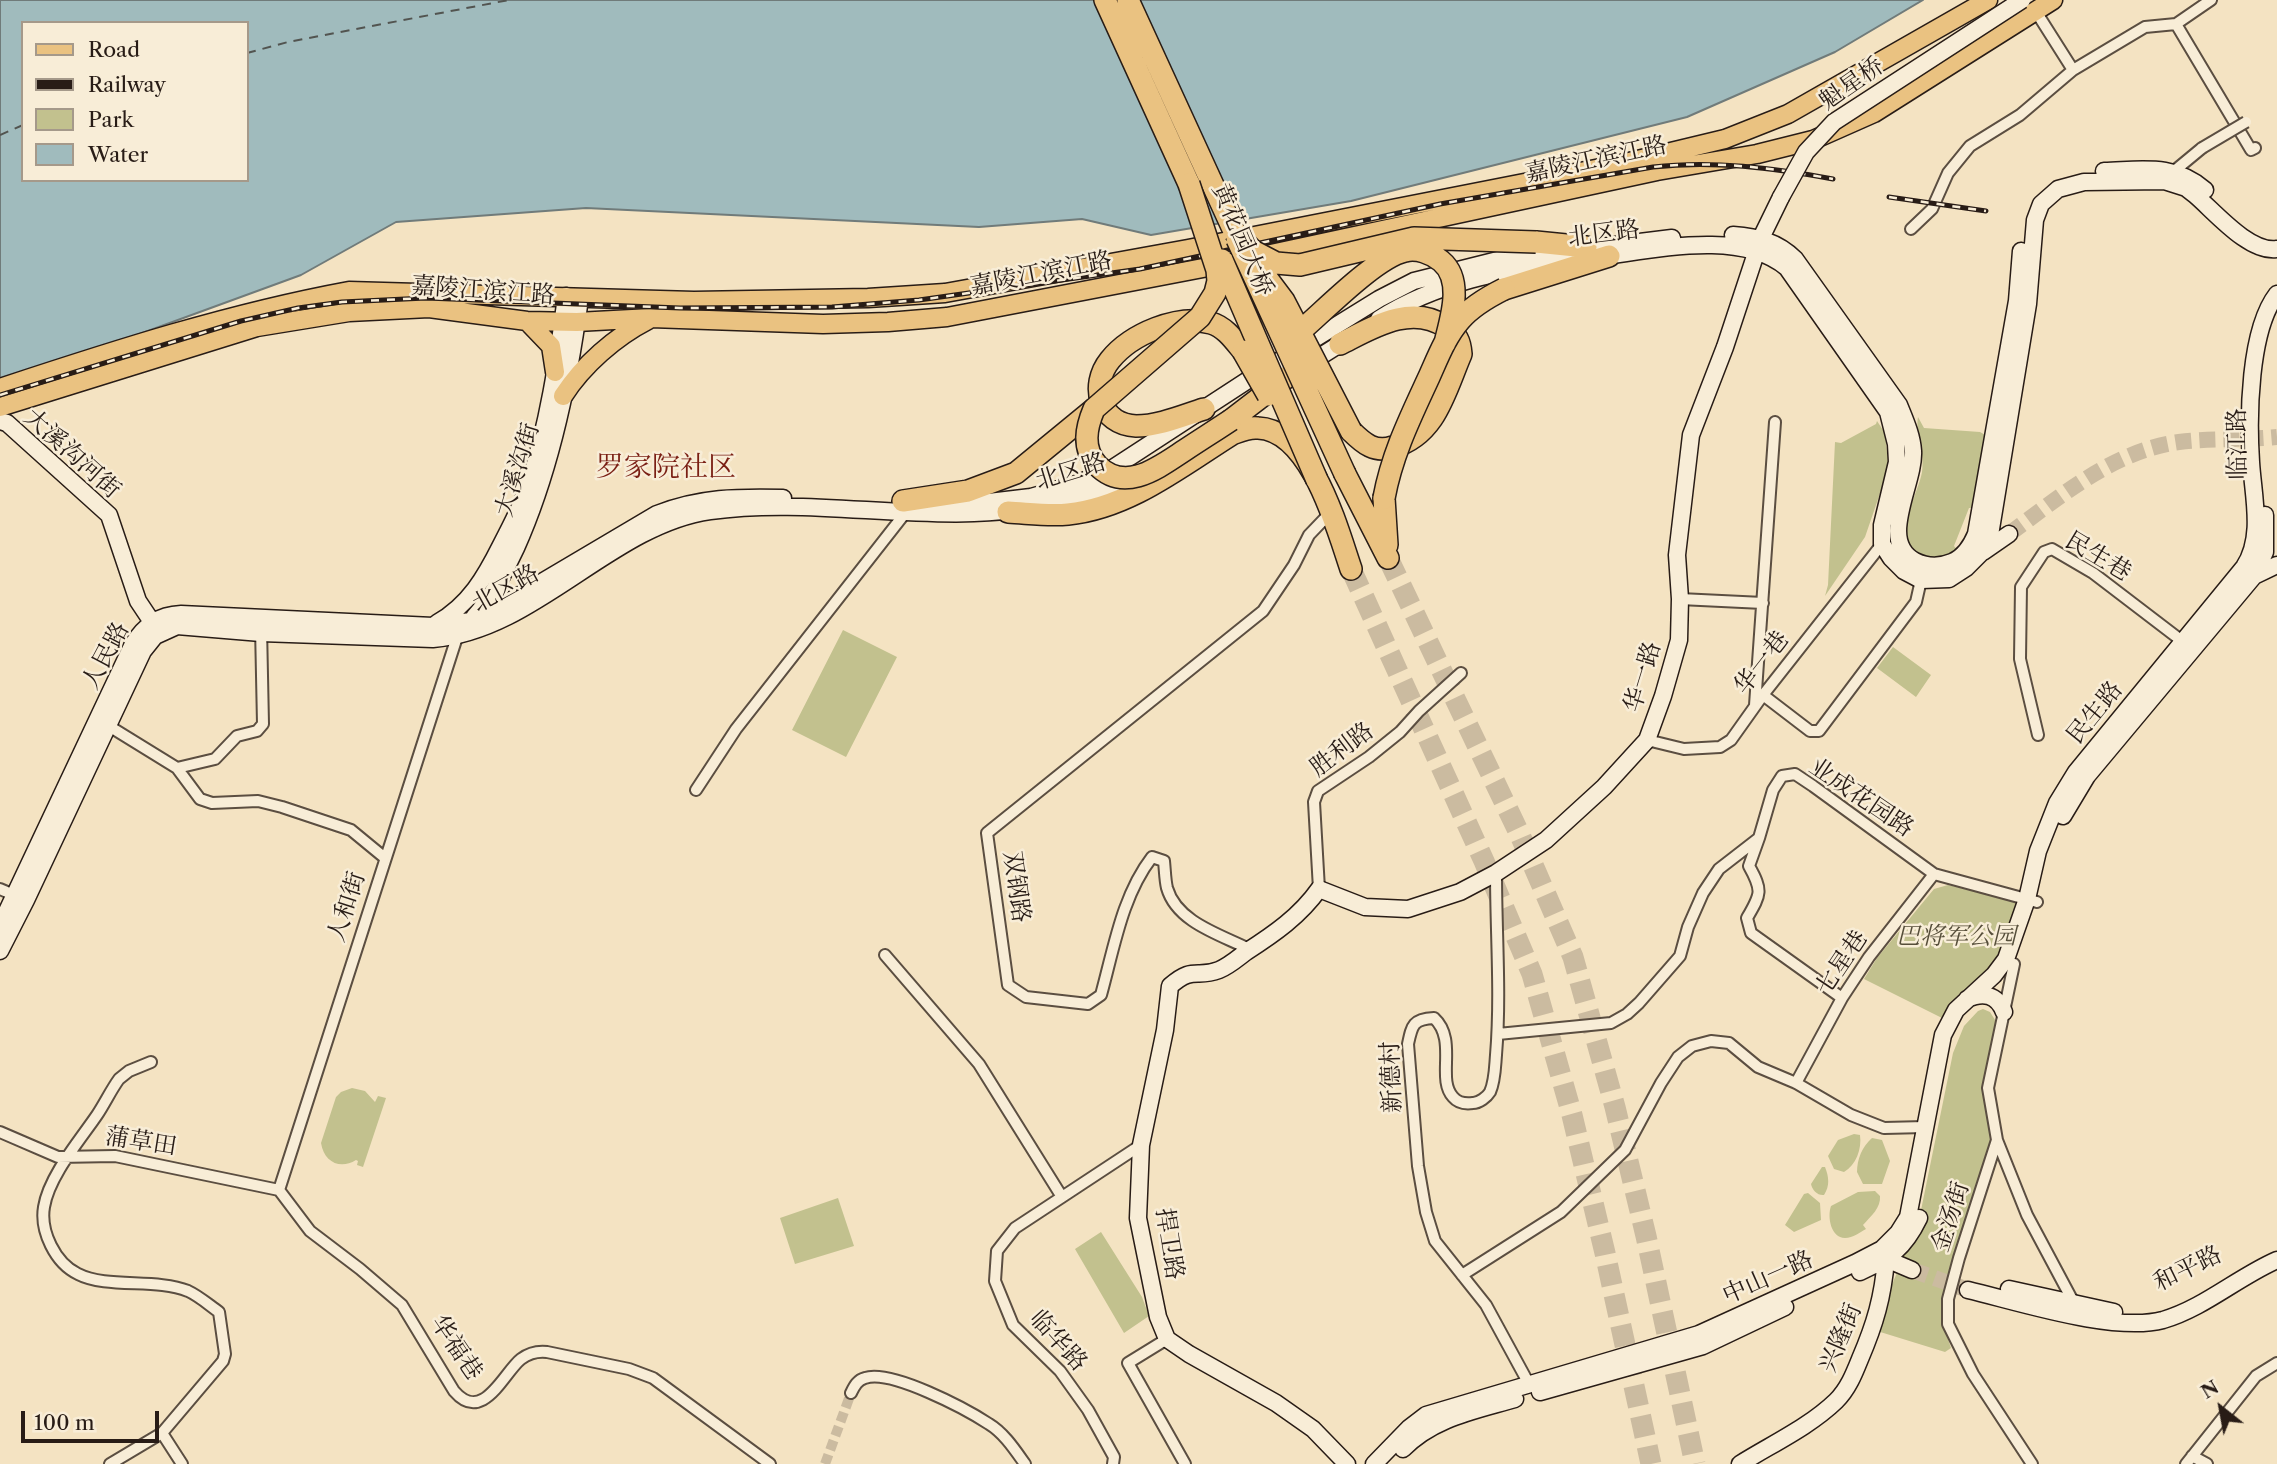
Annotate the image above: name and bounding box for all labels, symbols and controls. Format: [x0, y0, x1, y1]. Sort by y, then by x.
legend [21, 21, 248, 182]
text: Road [88, 37, 140, 62]
street label: 魁星桥 [1814, 52, 1890, 116]
text: Railway [88, 72, 166, 97]
text: Park [88, 107, 134, 132]
street label: 嘉陵江滨江路 [1523, 131, 1669, 189]
text: Water [88, 142, 148, 167]
street label: 黄花园大桥 [1205, 179, 1279, 301]
street label: 北区路 [1567, 215, 1641, 253]
street label: 嘉陵江滨江路 [968, 246, 1114, 302]
street label: 嘉陵江滨江路 [410, 272, 556, 310]
street label: 大溪沟河街 [18, 403, 126, 505]
street label: 临江路 [2223, 408, 2253, 480]
street label: 大溪沟街 [490, 420, 546, 520]
street label: 北区路 [1032, 448, 1110, 496]
district label: 罗家院社区 [596, 451, 736, 485]
street label: 民生巷 [2060, 526, 2136, 588]
street label: 北区路 [468, 559, 544, 619]
street label: 人民路 [76, 617, 136, 695]
street label: 华一巷 [1728, 626, 1796, 700]
street label: 华一路 [1619, 638, 1667, 716]
street label: 民生路 [2061, 676, 2129, 750]
street label: 胜利路 [1305, 717, 1379, 783]
street label: 业成花园路 [1803, 753, 1919, 843]
street label: 双钢路 [997, 849, 1035, 925]
street label: 人和街 [322, 868, 372, 946]
park label: 巴将军公园 [1896, 923, 2016, 951]
street label: 七星巷 [1810, 925, 1874, 1001]
street label: 新德村 [1376, 1041, 1408, 1113]
street label: 蒲草田 [103, 1122, 179, 1162]
street label: 金汤街 [1926, 1178, 1976, 1256]
street label: 捍卫路 [1149, 1206, 1189, 1282]
street label: 和平路 [2149, 1240, 2227, 1298]
street label: 中山一路 [1718, 1245, 1818, 1311]
street label: 兴隆街 [1814, 1299, 1868, 1377]
street label: 临华路 [1023, 1305, 1093, 1377]
street label: 华福巷 [424, 1310, 488, 1386]
north arrow [2186, 1373, 2256, 1443]
text: N [2197, 1375, 2223, 1404]
scale bar [24, 1398, 163, 1442]
text: 100 m [34, 1410, 95, 1435]

